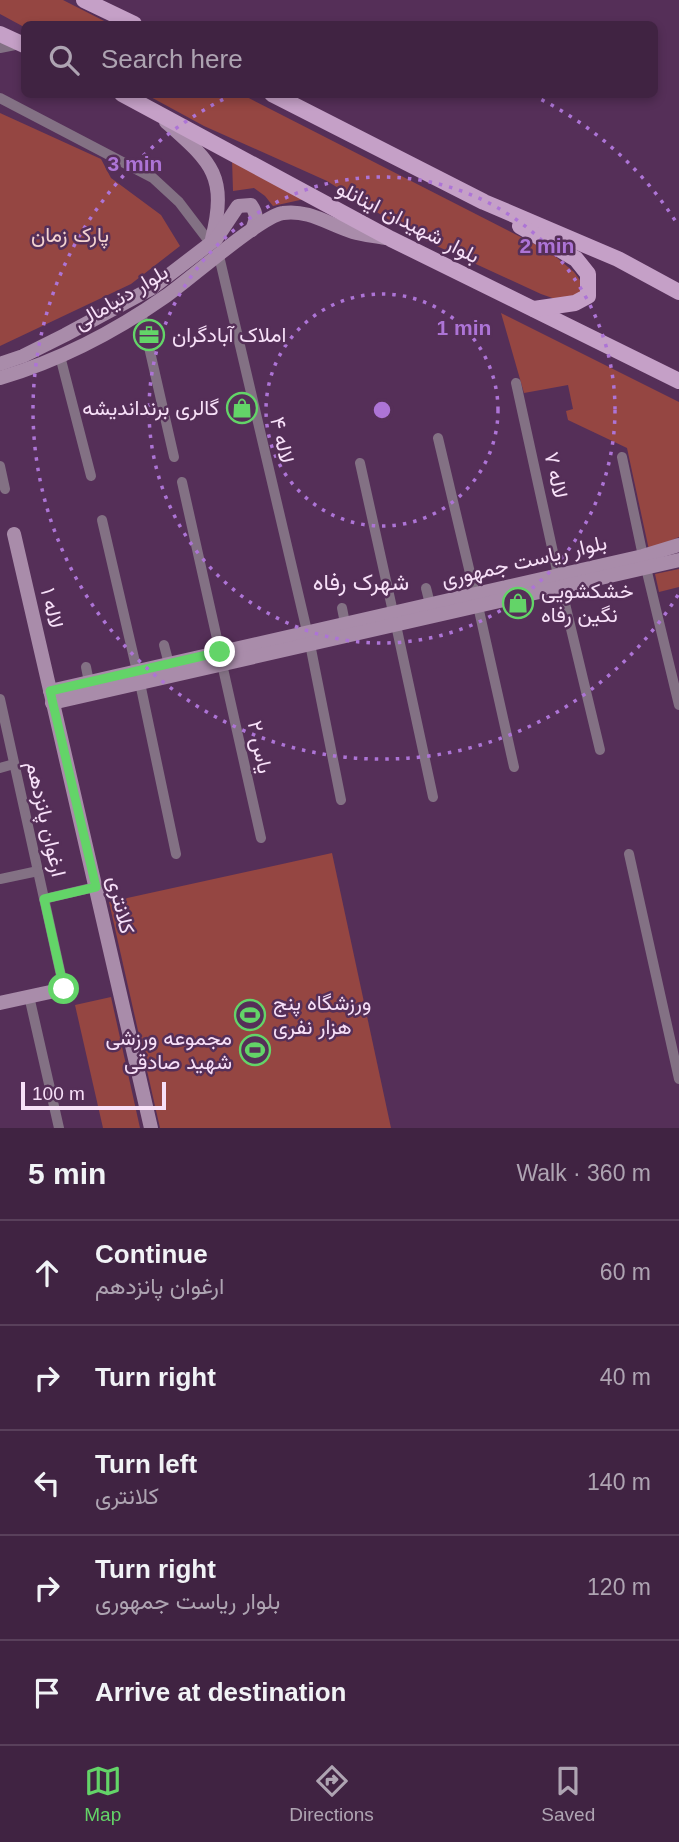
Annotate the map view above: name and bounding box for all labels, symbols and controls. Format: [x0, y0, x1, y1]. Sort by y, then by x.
search box [21, 21, 658, 98]
icon: search [45, 41, 83, 79]
text: Search here [101, 44, 243, 74]
text: 3 min [108, 152, 162, 175]
street label: بلوار شهیدان اینانلو [332, 176, 483, 269]
park label: پارک زمان [31, 223, 109, 249]
text: 2 min [520, 234, 574, 257]
street label: بلوار دنیامالی [70, 260, 173, 335]
text: 1 min [437, 316, 491, 339]
office icon: املاک آبادگران [132, 318, 166, 352]
place label: املاک آبادگران [172, 323, 286, 348]
shop icon: گالری برنداندیشه [225, 391, 259, 425]
place label: گالری برنداندیشه [82, 396, 219, 421]
centre of rings [370, 398, 394, 422]
street label: لاله ۴ [266, 415, 299, 465]
street label: لاله ۷ [540, 449, 573, 500]
street label: بلوار ریاست جمهوری [439, 530, 609, 593]
district label: شهرک رفاه [313, 569, 409, 597]
place label: خشکشویی نگین رفاه [541, 579, 634, 628]
street label: لاله ۱ [37, 585, 68, 630]
shop icon: خشکشویی نگین رفاه [501, 586, 535, 620]
route end [204, 636, 235, 667]
street label: یاس ۲ [243, 718, 277, 776]
street label: ارغوان پانزدهم [19, 759, 71, 880]
street label: کلانتری [102, 874, 139, 936]
route start [48, 973, 79, 1004]
place label: ورزشگاه پنج هزار نفری [273, 991, 371, 1040]
sports icon: ورزشگاه پنج هزار نفری [233, 998, 267, 1032]
place label: مجموعه ورزشی شهید صادقی [105, 1026, 232, 1075]
sports icon: مجموعه ورزشی شهید صادقی [238, 1033, 272, 1067]
scale bar [21, 1079, 166, 1111]
text: 100 m [32, 1083, 85, 1104]
text: 5 min [28, 1157, 106, 1190]
text: Walk · 360 m [516, 1160, 651, 1186]
text: Continue [95, 1239, 208, 1269]
icon: ahead [28, 1254, 66, 1292]
text: 60 m [600, 1259, 651, 1285]
text: ارغوان پانزدهم [95, 1273, 224, 1299]
icon: right [28, 1359, 66, 1397]
text: Turn right [95, 1362, 216, 1392]
text: 40 m [600, 1364, 651, 1390]
text: Turn left [95, 1449, 197, 1479]
icon: left [28, 1464, 66, 1502]
text: 140 m [587, 1469, 651, 1495]
text: کلانتری [95, 1483, 159, 1509]
text: Turn right [95, 1554, 216, 1584]
icon: right [28, 1569, 66, 1607]
text: 120 m [587, 1574, 651, 1600]
text: بلوار ریاست جمهوری [95, 1588, 280, 1614]
icon: arrive [28, 1674, 66, 1712]
text: Arrive at destination [95, 1677, 346, 1707]
tab: Map [84, 1762, 122, 1826]
tab: Directions [289, 1762, 374, 1826]
tab: Saved [541, 1762, 595, 1826]

